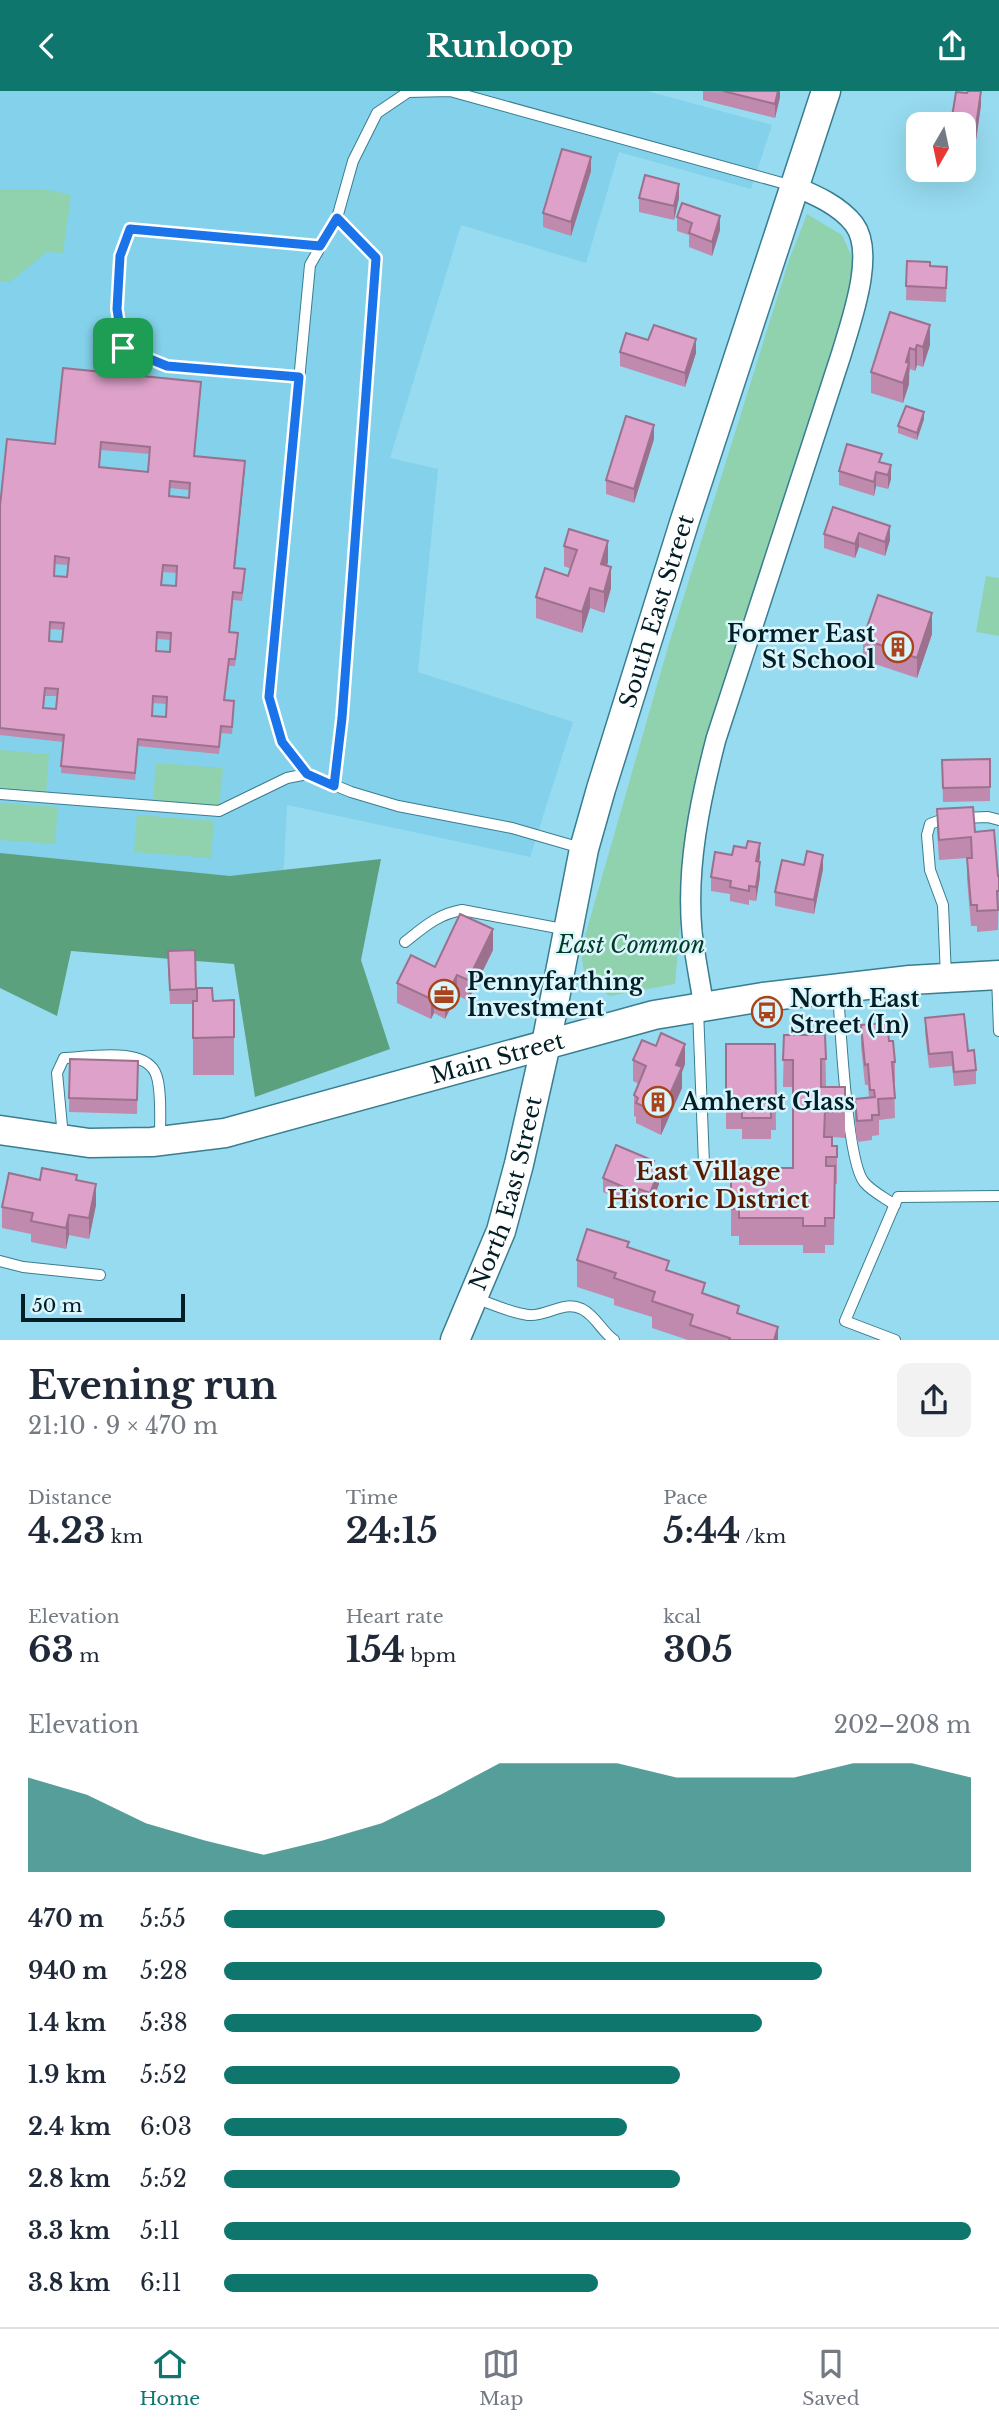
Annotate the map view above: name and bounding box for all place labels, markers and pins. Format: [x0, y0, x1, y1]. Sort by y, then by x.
pin [93, 318, 153, 378]
place label: Former East St School [727, 620, 875, 674]
building icon: Former East St School [881, 630, 915, 664]
place label: Pennyfarthing Investment [467, 968, 644, 1022]
office icon: Pennyfarthing Investment [427, 978, 461, 1012]
place label: North East Street (In) [790, 985, 919, 1039]
bus stop icon: North East Street (In) [750, 995, 784, 1029]
building icon: Amherst Glass [641, 1085, 675, 1119]
place label: Amherst Glass [680, 1088, 855, 1116]

